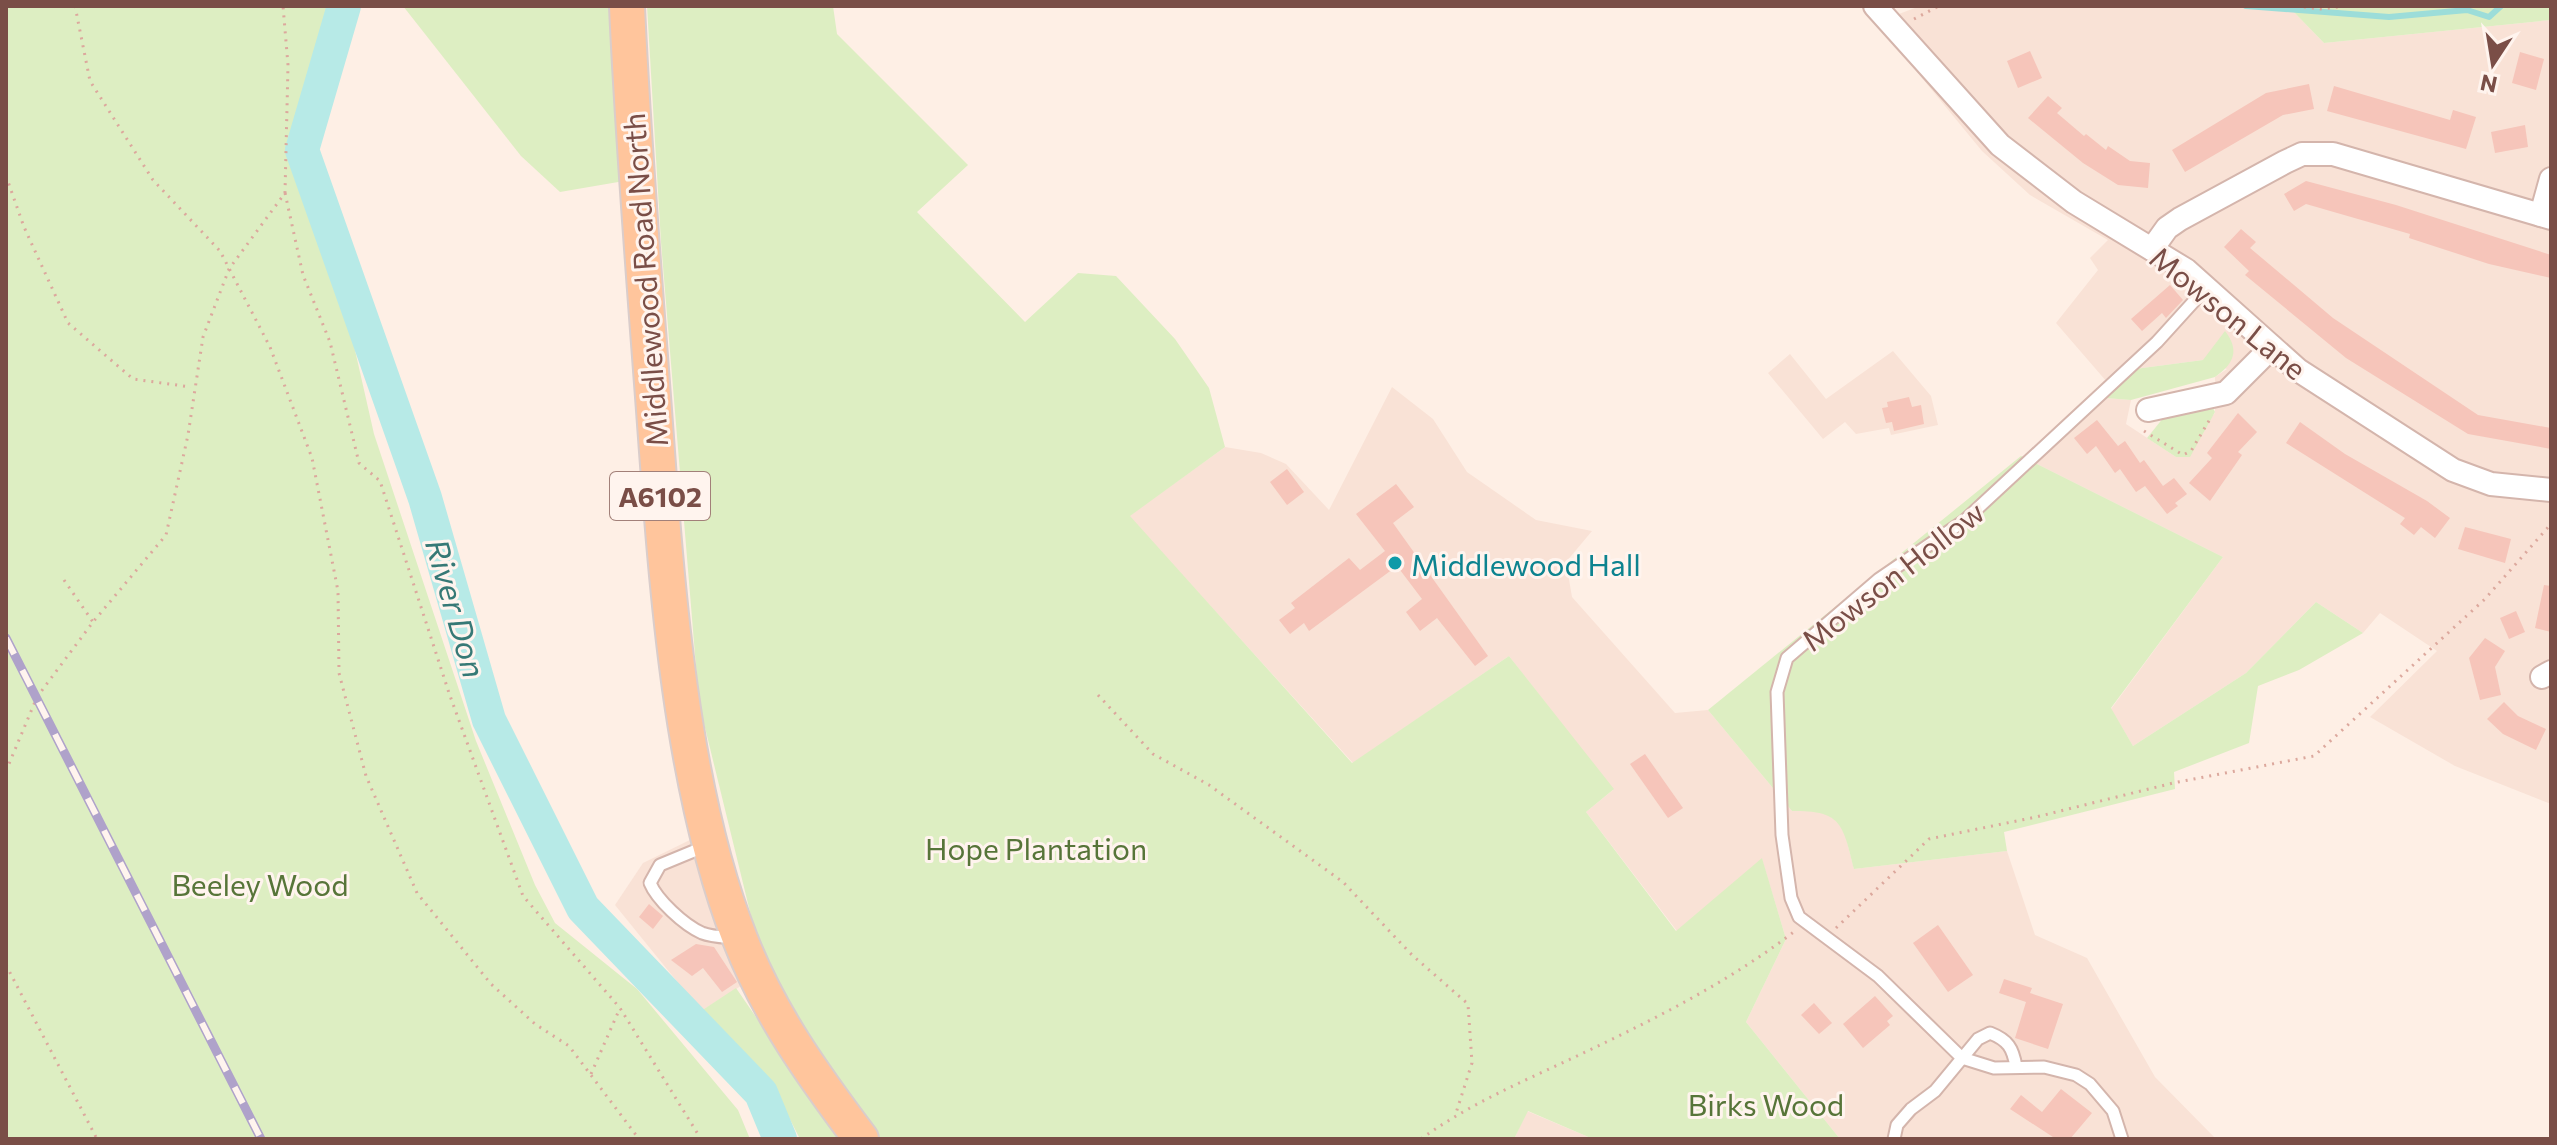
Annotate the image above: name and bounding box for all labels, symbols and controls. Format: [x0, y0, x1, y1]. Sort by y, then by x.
north arrow [2453, 24, 2533, 104]
text: N [2478, 69, 2500, 99]
street label: Middlewood Road North [614, 112, 674, 448]
street label: Mowson Lane [2143, 238, 2315, 386]
road number: A6102 [610, 472, 710, 520]
street label: Mowson Hollow [1793, 492, 1991, 658]
water label: River Don [418, 534, 496, 682]
place label: Middlewood Hall [1411, 545, 1641, 582]
marker: Middlewood Hall [1386, 554, 1404, 572]
park label: Hope Plantation [925, 829, 1147, 866]
park label: Beeley Wood [171, 865, 349, 902]
park label: Birks Wood [1688, 1085, 1844, 1122]

